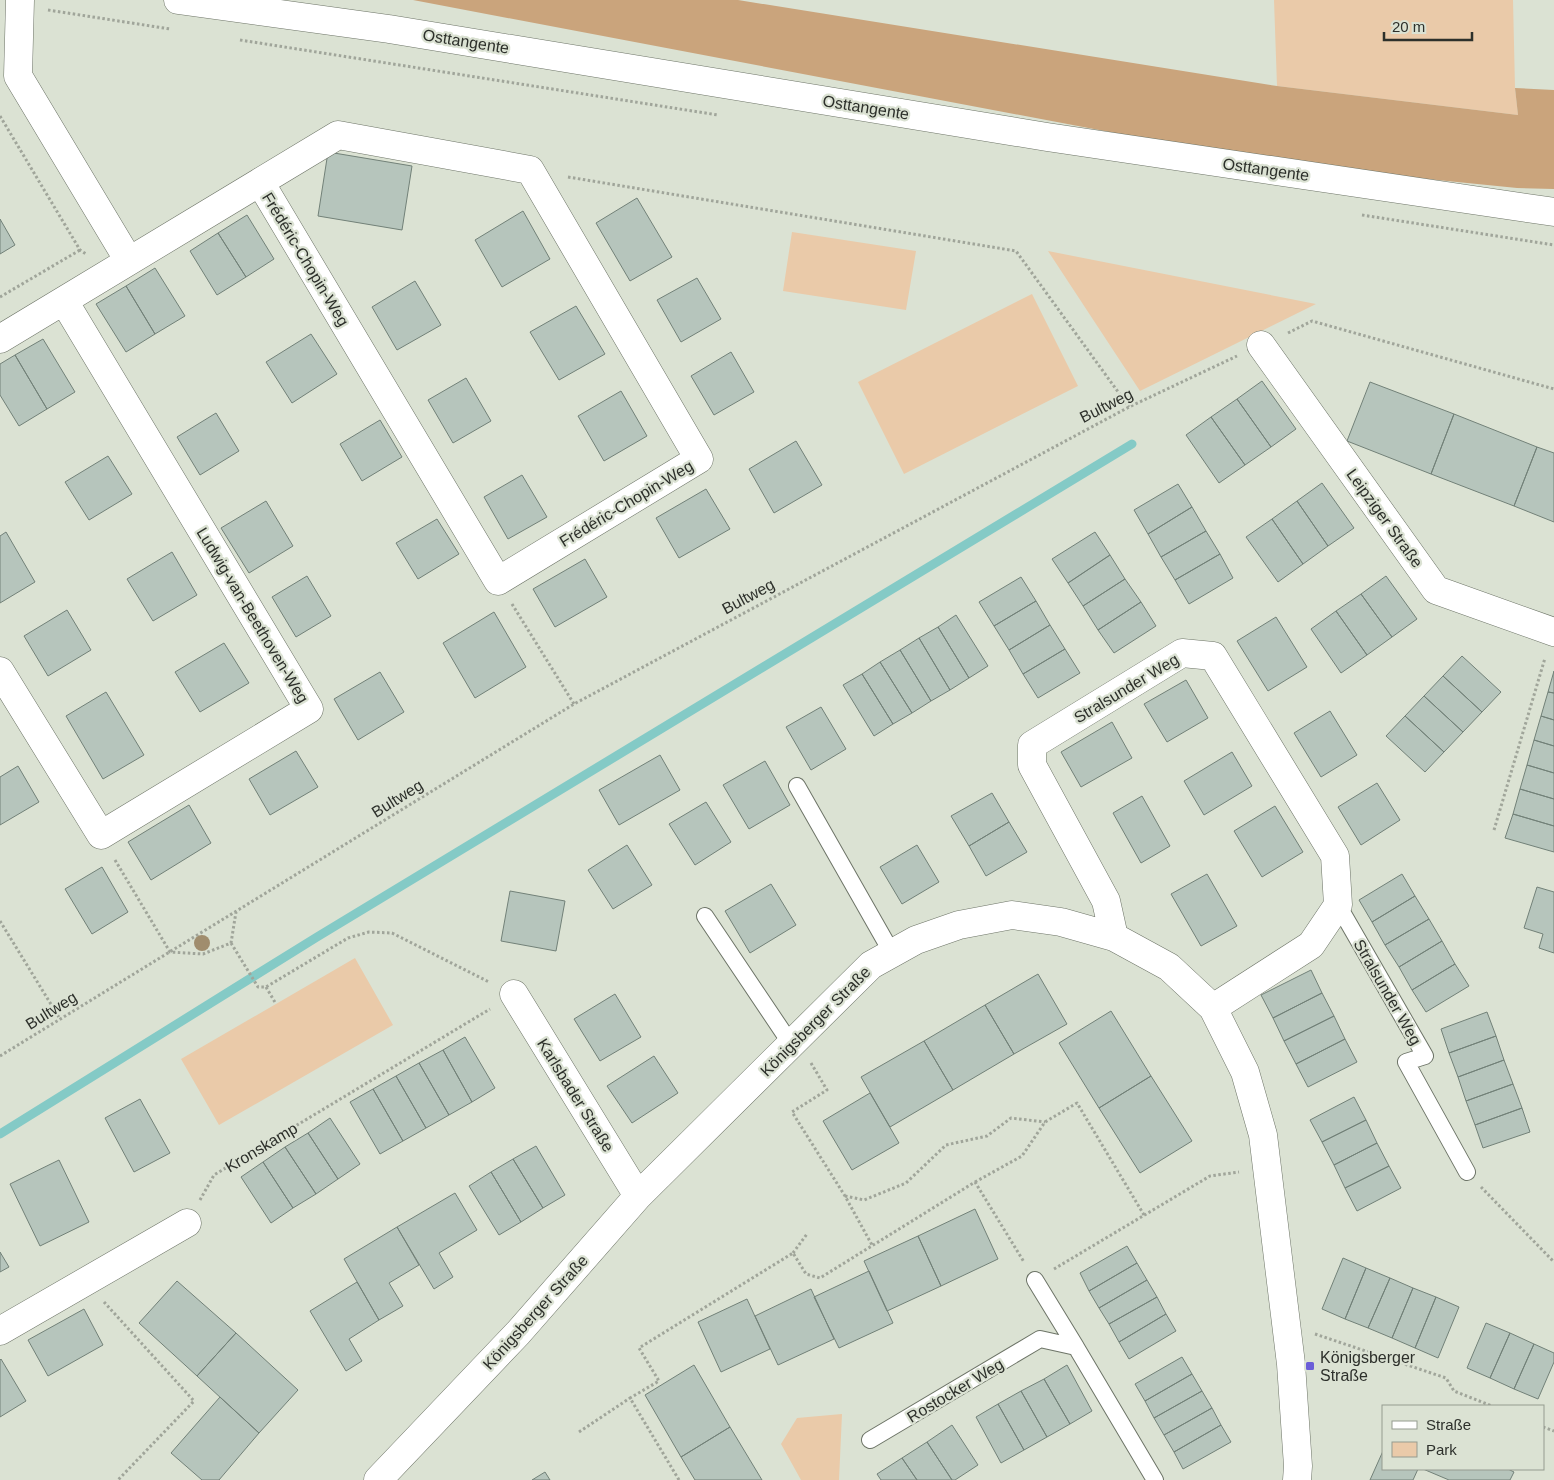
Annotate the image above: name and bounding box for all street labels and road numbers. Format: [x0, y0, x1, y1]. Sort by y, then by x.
street label: Osttangente [422, 26, 510, 57]
street label: Osttangente [822, 92, 910, 123]
street label: Osttangente [1222, 155, 1310, 184]
street label: Frédéric-Chopin-Weg [259, 189, 352, 329]
street label: Bultweg [1077, 385, 1135, 426]
street label: Frédéric-Chopin-Weg [556, 457, 696, 550]
street label: Leipziger Straße [1343, 466, 1426, 571]
street label: Ludwig-van-Beethoven-Weg [193, 524, 312, 706]
street label: Bultweg [719, 576, 777, 617]
street label: Stralsunder Weg [1071, 651, 1182, 726]
street label: Bultweg [369, 776, 426, 821]
street label: Stralsunder Weg [1350, 937, 1425, 1048]
street label: Königsberger Straße [757, 963, 874, 1080]
street label: Bultweg [23, 988, 80, 1033]
street label: Karlsbader Straße [534, 1036, 617, 1155]
street label: Kronskamp [222, 1119, 300, 1176]
street label: Königsberger Straße [480, 1252, 591, 1373]
street label: Rostocker Weg [904, 1355, 1006, 1426]

